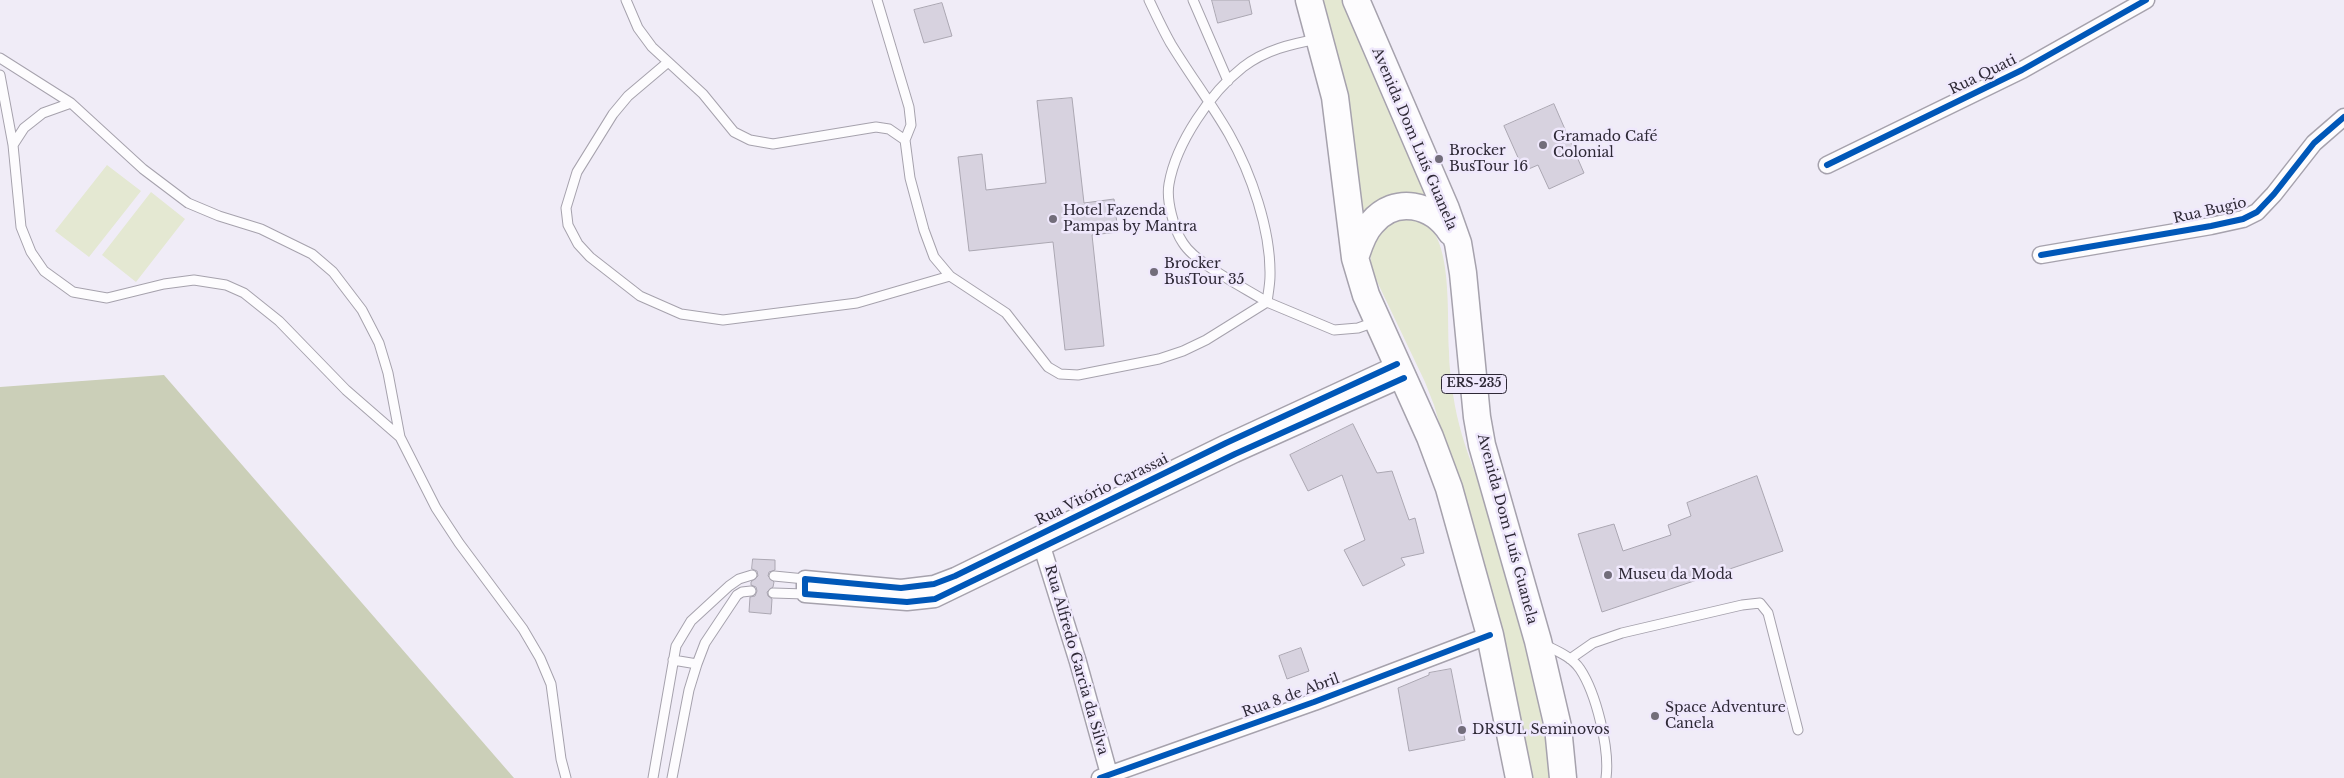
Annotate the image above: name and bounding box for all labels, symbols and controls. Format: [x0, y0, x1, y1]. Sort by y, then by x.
street label: Avenida Dom Luís Guanela [1368, 45, 1460, 233]
street label: Rua Quati [1947, 52, 2019, 98]
place label: Gramado Café Colonial [1553, 129, 1658, 162]
marker: Gramado Café Colonial [1537, 139, 1549, 151]
place label: Brocker BusTour 16 [1449, 143, 1528, 176]
marker: Brocker BusTour 16 [1433, 153, 1445, 165]
street label: Rua Bugio [2172, 194, 2248, 228]
place label: Hotel Fazenda Pampas by Mantra [1063, 203, 1197, 236]
marker: Hotel Fazenda Pampas by Mantra [1047, 213, 1059, 225]
place label: Brocker BusTour 35 [1164, 256, 1245, 288]
marker: Brocker BusTour 35 [1148, 266, 1160, 278]
road number: ERS-235 [1442, 374, 1506, 394]
street label: Avenida Dom Luís Guanela [1473, 432, 1541, 626]
street label: Rua Vitório Carassai [1033, 451, 1171, 529]
street label: Rua Alfredo Garcia da Silva [1041, 563, 1111, 757]
place label: Museu da Moda [1618, 567, 1733, 583]
marker: Museu da Moda [1602, 569, 1614, 581]
street label: Rua 8 de Abril [1240, 671, 1342, 721]
place label: Space Adventure Canela [1665, 700, 1786, 732]
marker: Space Adventure Canela [1649, 710, 1661, 722]
place label: DRSUL Seminovos [1472, 722, 1610, 738]
marker: DRSUL Seminovos [1456, 724, 1468, 736]

